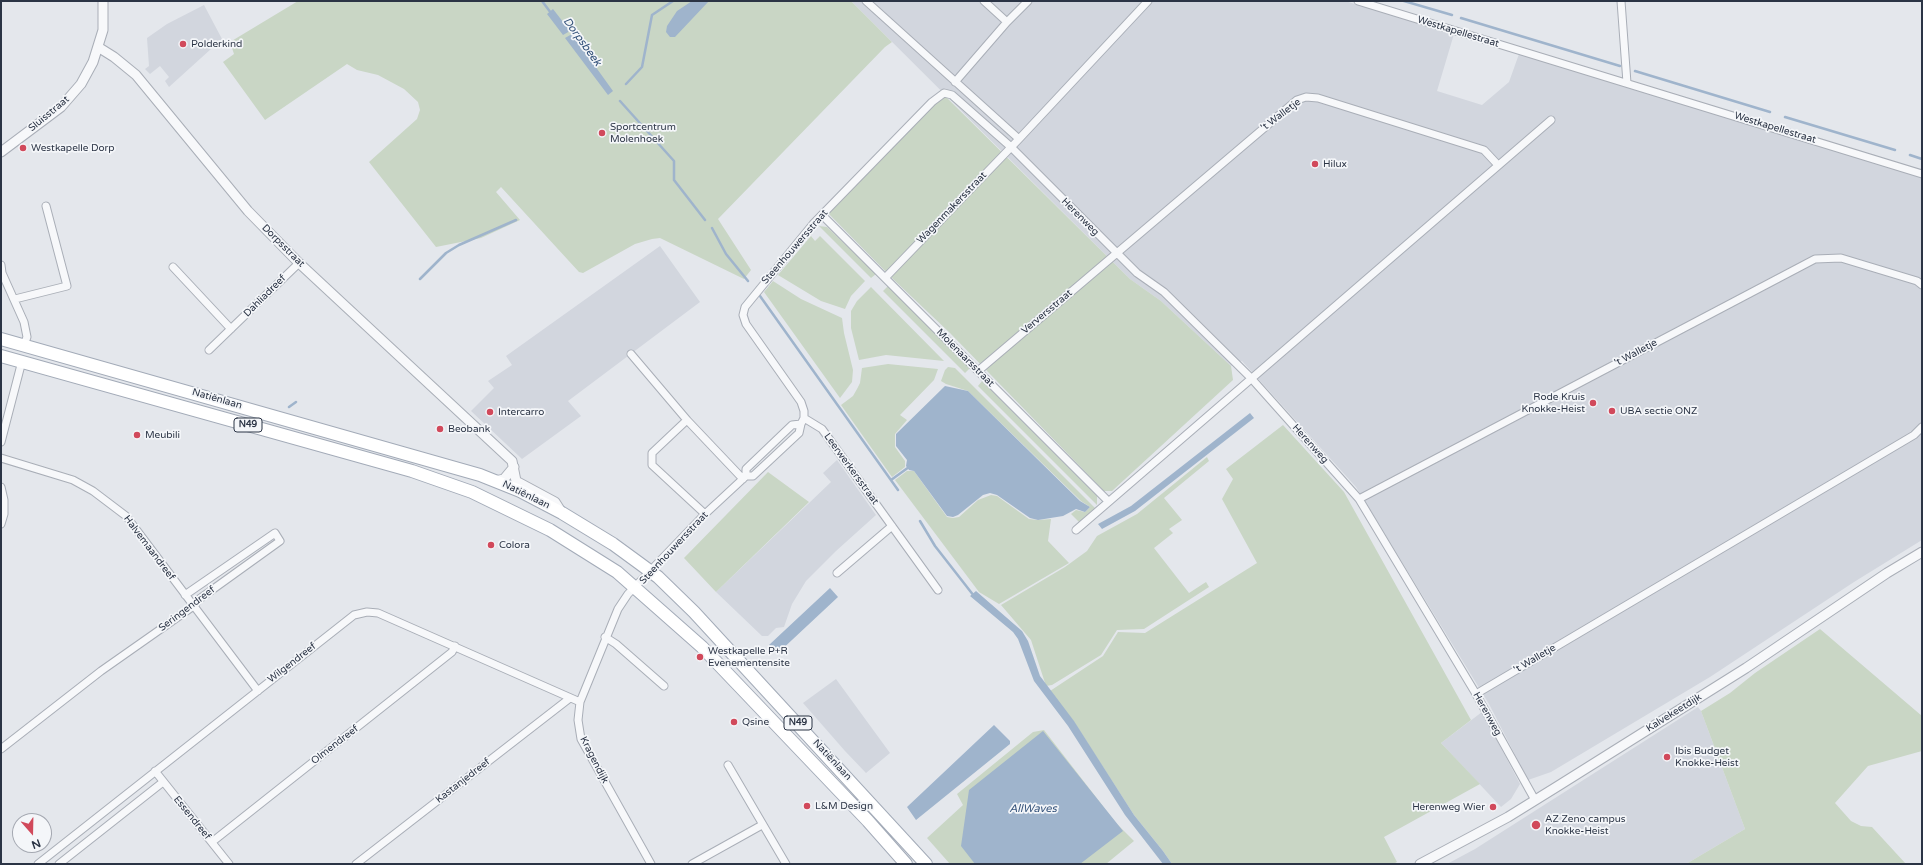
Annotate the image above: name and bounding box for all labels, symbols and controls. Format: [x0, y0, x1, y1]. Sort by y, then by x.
street label: Westkapellestraat [1416, 14, 1500, 50]
water label: Dorpsbeek [560, 15, 604, 69]
place label: Polderkind [191, 38, 242, 50]
marker: Polderkind [178, 39, 188, 49]
street label: Sluisstraat [26, 94, 72, 134]
street label: 't Walletje [1259, 96, 1303, 134]
street label: Westkapellestraat [1733, 110, 1817, 146]
place label: Sportcentrum Molenhoek [610, 121, 676, 144]
marker: Sportcentrum Molenhoek [597, 128, 607, 138]
place label: Westkapelle Dorp [31, 142, 115, 154]
marker: Westkapelle Dorp [18, 143, 28, 153]
place label: Hilux [1323, 158, 1347, 170]
marker: Hilux [1310, 159, 1320, 169]
street label: Wagenmakersstraat [915, 170, 989, 246]
street label: Herenweg [1059, 196, 1101, 238]
street label: Steenhouwersstraat [759, 207, 831, 287]
street label: Dorpsstraat [259, 222, 307, 270]
street label: Dahliadreef [241, 272, 289, 320]
street label: Verversstraat [1019, 287, 1075, 337]
street label: Molenaarsstraat [934, 327, 996, 389]
street label: 't Walletje [1613, 337, 1659, 369]
street label: Natiënlaan [191, 386, 243, 412]
place label: Rode Kruis Knokke-Heist [1521, 391, 1585, 414]
marker: Rode Kruis Knokke-Heist [1588, 398, 1598, 408]
place label: UBA sectie ONZ [1620, 405, 1697, 417]
place label: Intercarro [498, 406, 544, 418]
marker: UBA sectie ONZ [1607, 406, 1617, 416]
marker: Intercarro [485, 407, 495, 417]
road number: N49 [234, 418, 262, 432]
street label: Herenweg [1289, 422, 1331, 466]
place label: Beobank [448, 423, 490, 435]
marker: Beobank [435, 424, 445, 434]
place label: Meubili [145, 429, 180, 441]
marker: Meubili [132, 430, 142, 440]
street label: Leerwerkersstraat [821, 431, 881, 507]
street label: Natiënlaan [500, 478, 552, 512]
street label: Steenhouwersstraat [637, 509, 711, 587]
street label: Halvemaandreef [121, 513, 177, 583]
place label: Colora [499, 539, 530, 551]
marker: Colora [486, 540, 496, 550]
street label: Seringendreef [156, 584, 218, 634]
street label: Wilgendreef [265, 640, 319, 686]
street label: 't Walletje [1512, 642, 1558, 676]
place label: Westkapelle P+R Evenementensite [708, 645, 790, 668]
marker: Westkapelle P+R Evenementensite [695, 652, 705, 662]
street label: Herenweg [1470, 690, 1504, 738]
street label: Kalvekeetdijk [1644, 691, 1704, 735]
place label: Qsine [742, 716, 769, 728]
road number: N49 [784, 716, 812, 730]
marker: Qsine [729, 717, 739, 727]
street label: Olmendreef [309, 723, 361, 767]
street label: Kragendijk [577, 735, 611, 785]
street label: Natiënlaan [810, 737, 854, 783]
place label: Ibis Budget Knokke-Heist [1675, 745, 1739, 768]
marker: Ibis Budget Knokke-Heist [1662, 752, 1672, 762]
street label: Kastanjedreef [433, 756, 493, 806]
street label: Essendreef [171, 794, 213, 842]
place label: L&M Design [815, 800, 873, 812]
marker: L&M Design [802, 801, 812, 811]
place label: Herenweg Wier [1412, 801, 1485, 813]
water label: AllWaves [1009, 802, 1057, 816]
marker: Herenweg Wier [1488, 802, 1498, 812]
north arrow [12, 813, 52, 853]
place label: AZ Zeno campus Knokke-Heist [1545, 813, 1626, 836]
marker: AZ Zeno campus Knokke-Heist [1530, 819, 1542, 831]
text: N [30, 836, 42, 851]

